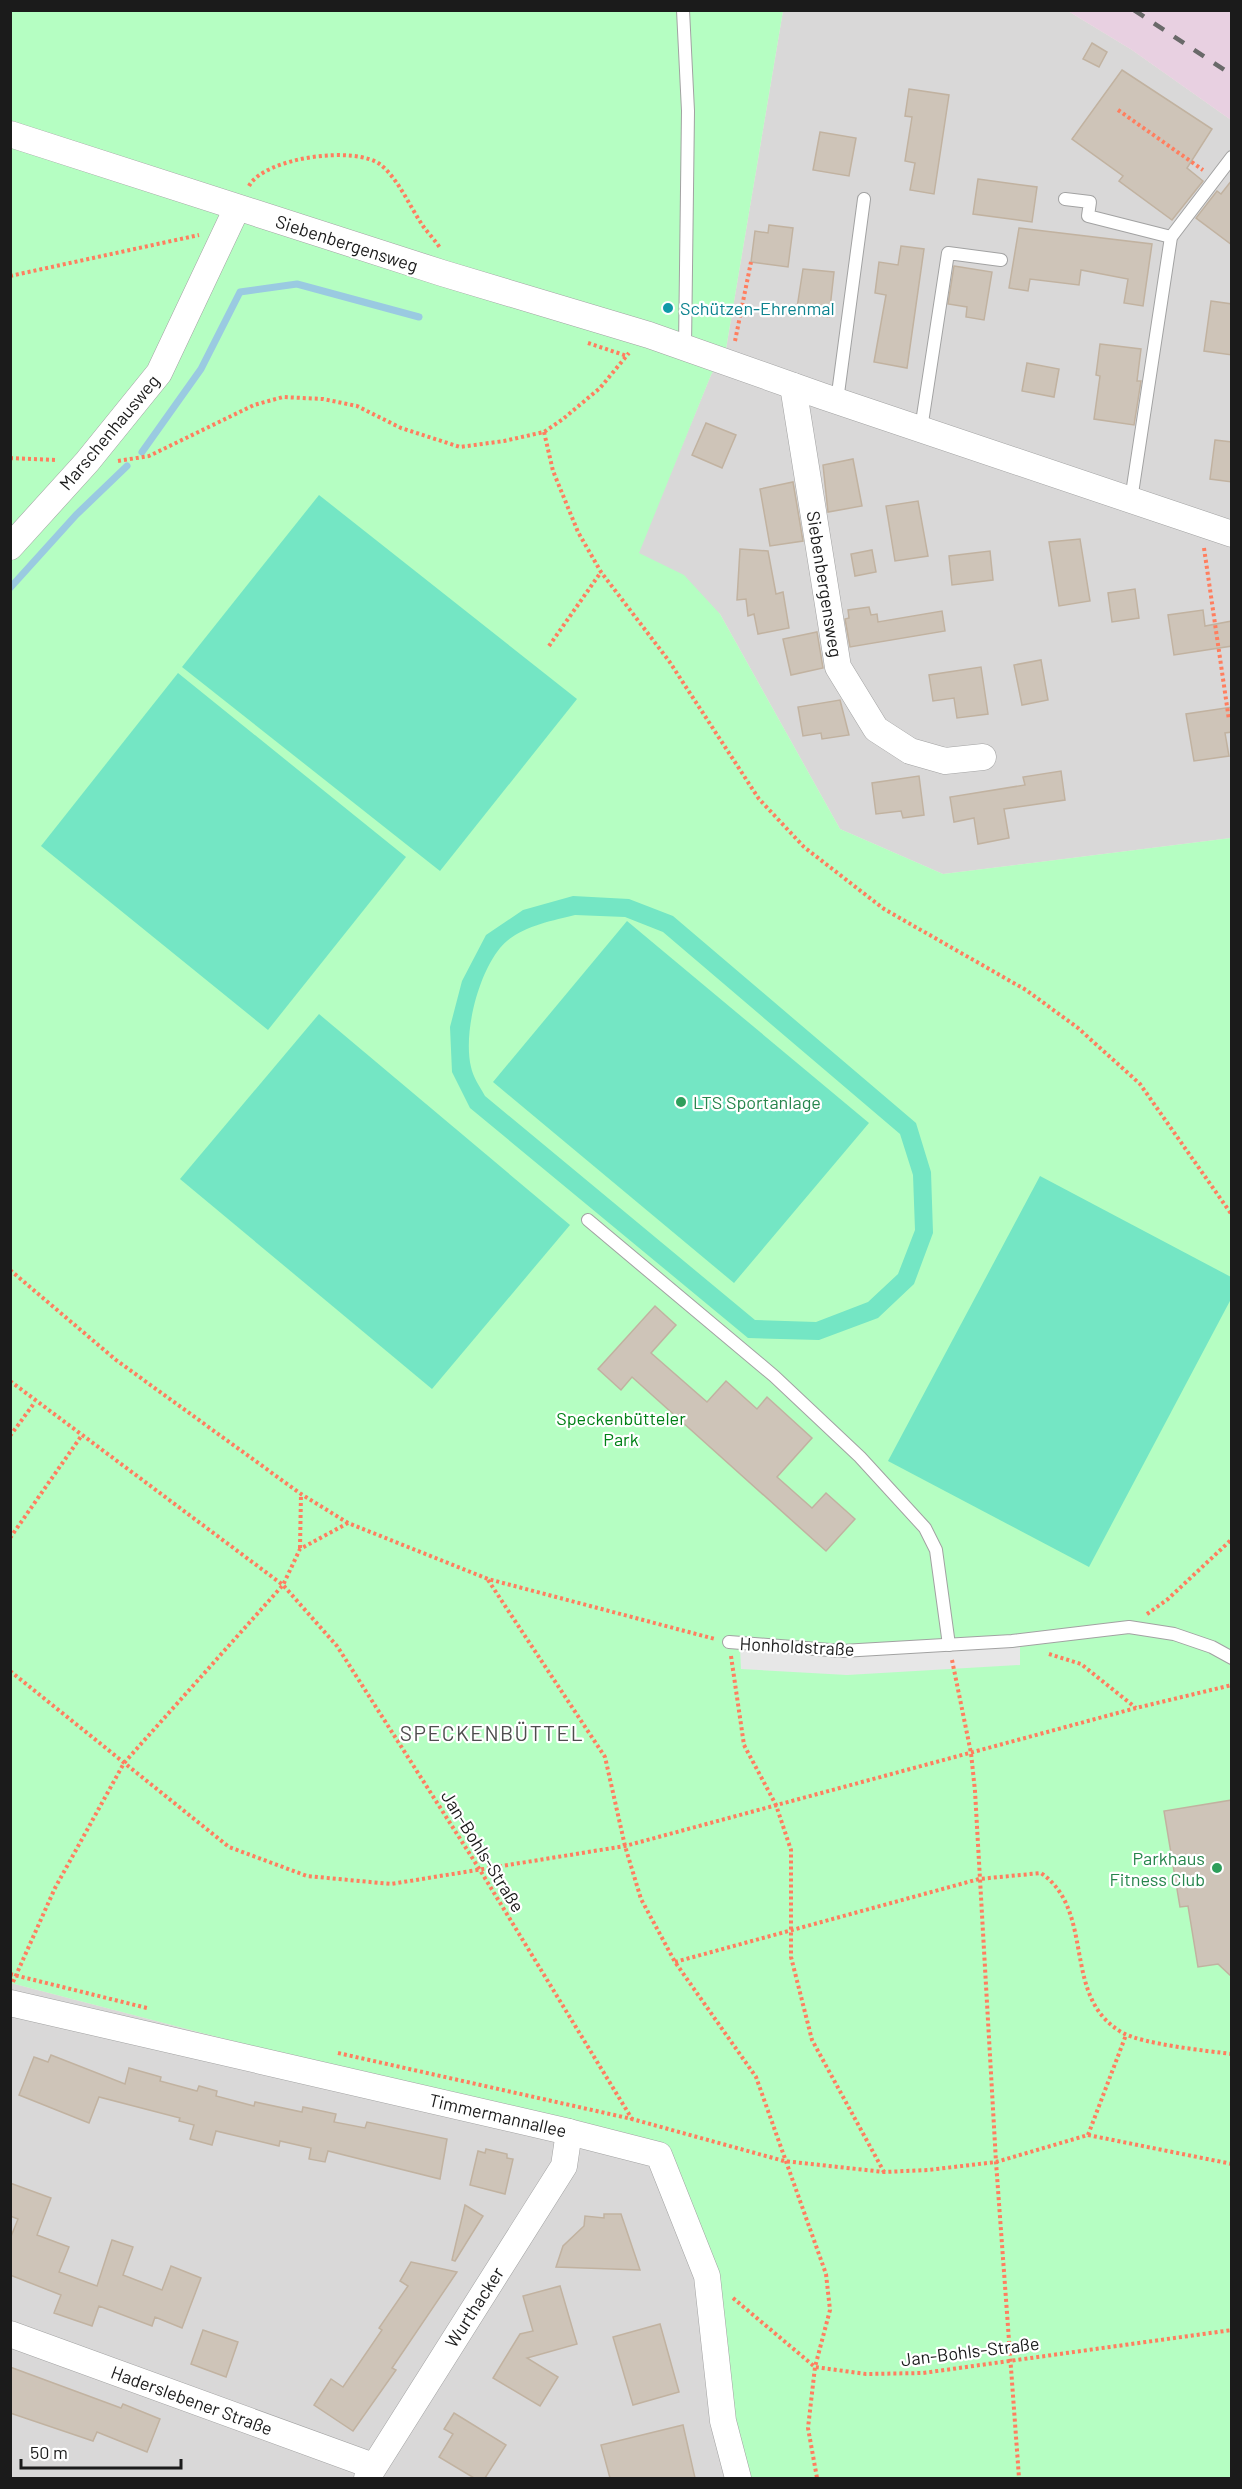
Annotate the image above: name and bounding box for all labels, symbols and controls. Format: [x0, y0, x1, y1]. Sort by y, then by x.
street label: Siebenbergensweg [273, 210, 421, 276]
place label: Schützen-Ehrenmal [680, 297, 835, 319]
marker: Schützen-Ehrenmal [661, 301, 675, 315]
street label: Marschenhausweg [54, 370, 164, 494]
street label: Siebenbergensweg [803, 509, 847, 659]
place label: LTS Sportanlage [693, 1091, 821, 1113]
marker: LTS Sportanlage [674, 1095, 688, 1109]
park label: Speckenbütteler Park [556, 1407, 686, 1450]
street label: Honholdstraße [739, 1632, 855, 1660]
district label: SPECKENBÜTTEL [400, 1720, 584, 1745]
street label: Jan-Bohls-Straße [437, 1786, 529, 1916]
place label: Parkhaus Fitness Club [1109, 1847, 1205, 1890]
marker: Parkhaus Fitness Club [1210, 1861, 1224, 1875]
street label: Timmermannallee [427, 2088, 569, 2142]
street label: Wurthacker [440, 2262, 508, 2351]
street label: Jan-Bohls-Straße [900, 2332, 1040, 2370]
street label: Haderslebener Straße [108, 2361, 276, 2439]
scale bar [21, 2432, 182, 2470]
text: 50 m [30, 2441, 68, 2463]

